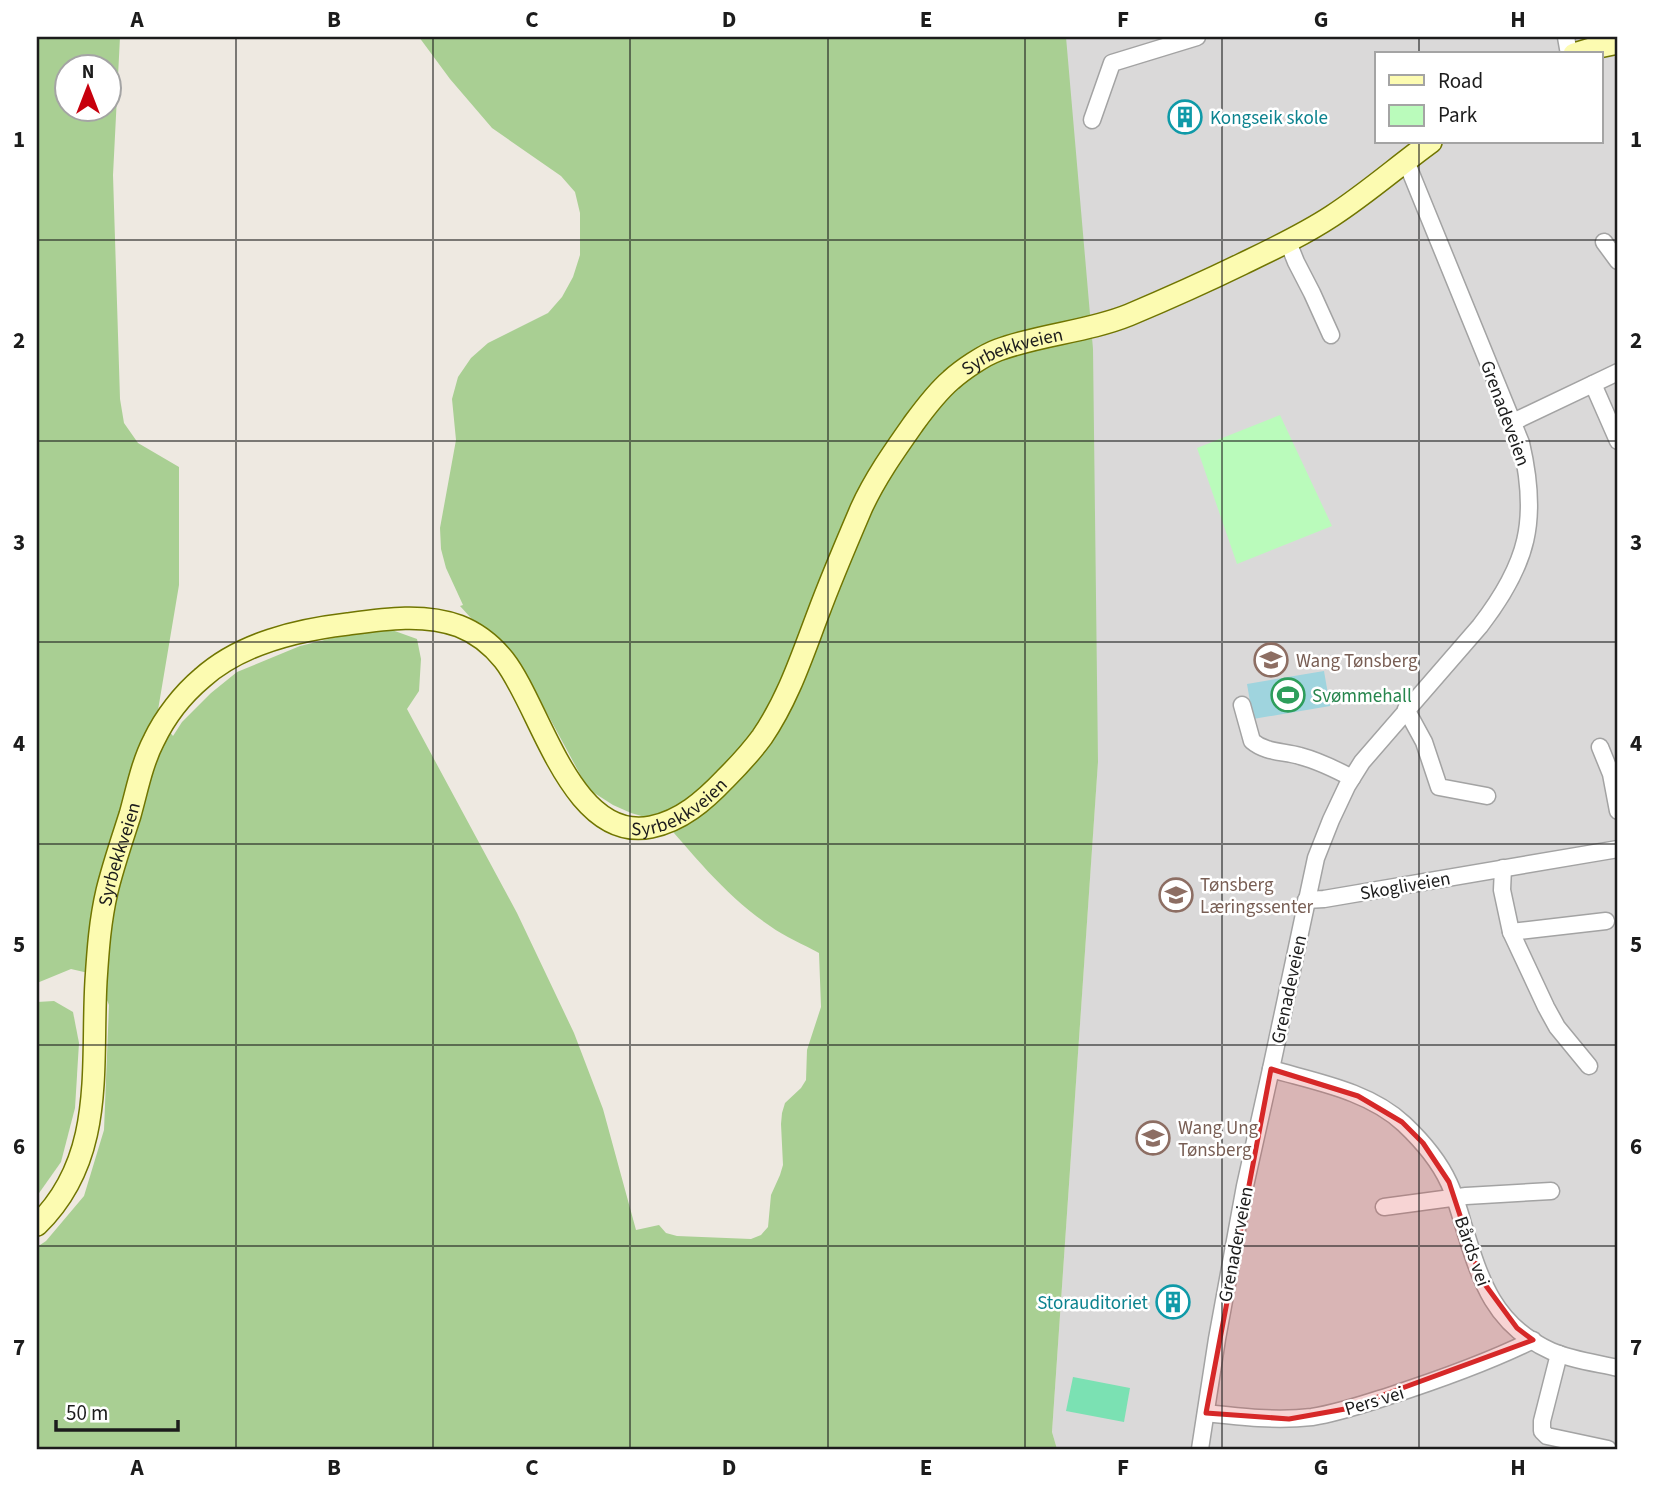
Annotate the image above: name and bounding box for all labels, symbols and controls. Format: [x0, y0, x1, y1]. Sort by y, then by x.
text: A [129, 3, 144, 36]
text: B [327, 3, 341, 36]
text: C [525, 3, 539, 36]
text: D [722, 3, 736, 36]
text: E [920, 3, 932, 36]
text: F [1117, 3, 1129, 36]
text: G [1314, 3, 1328, 36]
text: H [1510, 3, 1526, 36]
north arrow [52, 52, 122, 122]
legend [1375, 52, 1602, 144]
text: N [82, 59, 94, 86]
text: Road [1438, 66, 1483, 96]
building icon: Kongseik skole [1166, 98, 1204, 136]
text: Park [1438, 100, 1478, 130]
place label: Kongseik skole [1210, 105, 1328, 132]
text: 1 [13, 123, 25, 156]
text: 1 [1630, 123, 1642, 156]
street label: Syrbekkveien [956, 321, 1066, 383]
text: 2 [13, 324, 25, 357]
text: 2 [1630, 324, 1642, 357]
street label: Grenadeveien [1473, 357, 1536, 470]
text: 3 [13, 526, 25, 559]
text: 3 [1630, 526, 1642, 559]
school or university icon: Wang Tønsberg [1252, 641, 1290, 679]
place label: Wang Tønsberg [1296, 648, 1418, 675]
sports icon: Svømmehall [1269, 676, 1307, 714]
place label: Svømmehall [1312, 683, 1412, 710]
text: 4 [13, 727, 25, 760]
text: 4 [1630, 727, 1642, 760]
street label: Syrbekkveien [631, 772, 734, 843]
street label: Syrbekkveien [92, 800, 148, 909]
street label: Skogliveien [1358, 865, 1453, 908]
place label: Tønsberg Læringssenter [1200, 872, 1314, 921]
school or university icon: Tønsberg Læringssenter [1157, 876, 1195, 914]
text: 5 [13, 928, 25, 961]
text: 5 [1630, 928, 1642, 961]
street label: Grenadeveien [1265, 933, 1314, 1046]
place label: Wang Ung Tønsberg [1178, 1115, 1259, 1164]
school or university icon: Wang Ung Tønsberg [1134, 1119, 1172, 1157]
text: 6 [13, 1130, 25, 1163]
text: 6 [1630, 1130, 1642, 1163]
street label: Grenaderveien [1212, 1184, 1261, 1304]
street label: Bårds vei [1447, 1213, 1496, 1290]
building icon: Storauditoriet [1154, 1283, 1192, 1321]
place label: Storauditoriet [1037, 1290, 1149, 1317]
text: 7 [13, 1331, 25, 1364]
text: 7 [1630, 1331, 1642, 1364]
street label: Pers vei [1341, 1380, 1408, 1423]
scale bar [56, 1388, 178, 1432]
text: 50 m [66, 1398, 108, 1428]
text: A [129, 1451, 144, 1484]
text: B [327, 1451, 341, 1484]
text: C [525, 1451, 539, 1484]
text: D [722, 1451, 736, 1484]
text: E [920, 1451, 932, 1484]
text: F [1117, 1451, 1129, 1484]
text: G [1314, 1451, 1328, 1484]
text: H [1510, 1451, 1526, 1484]

